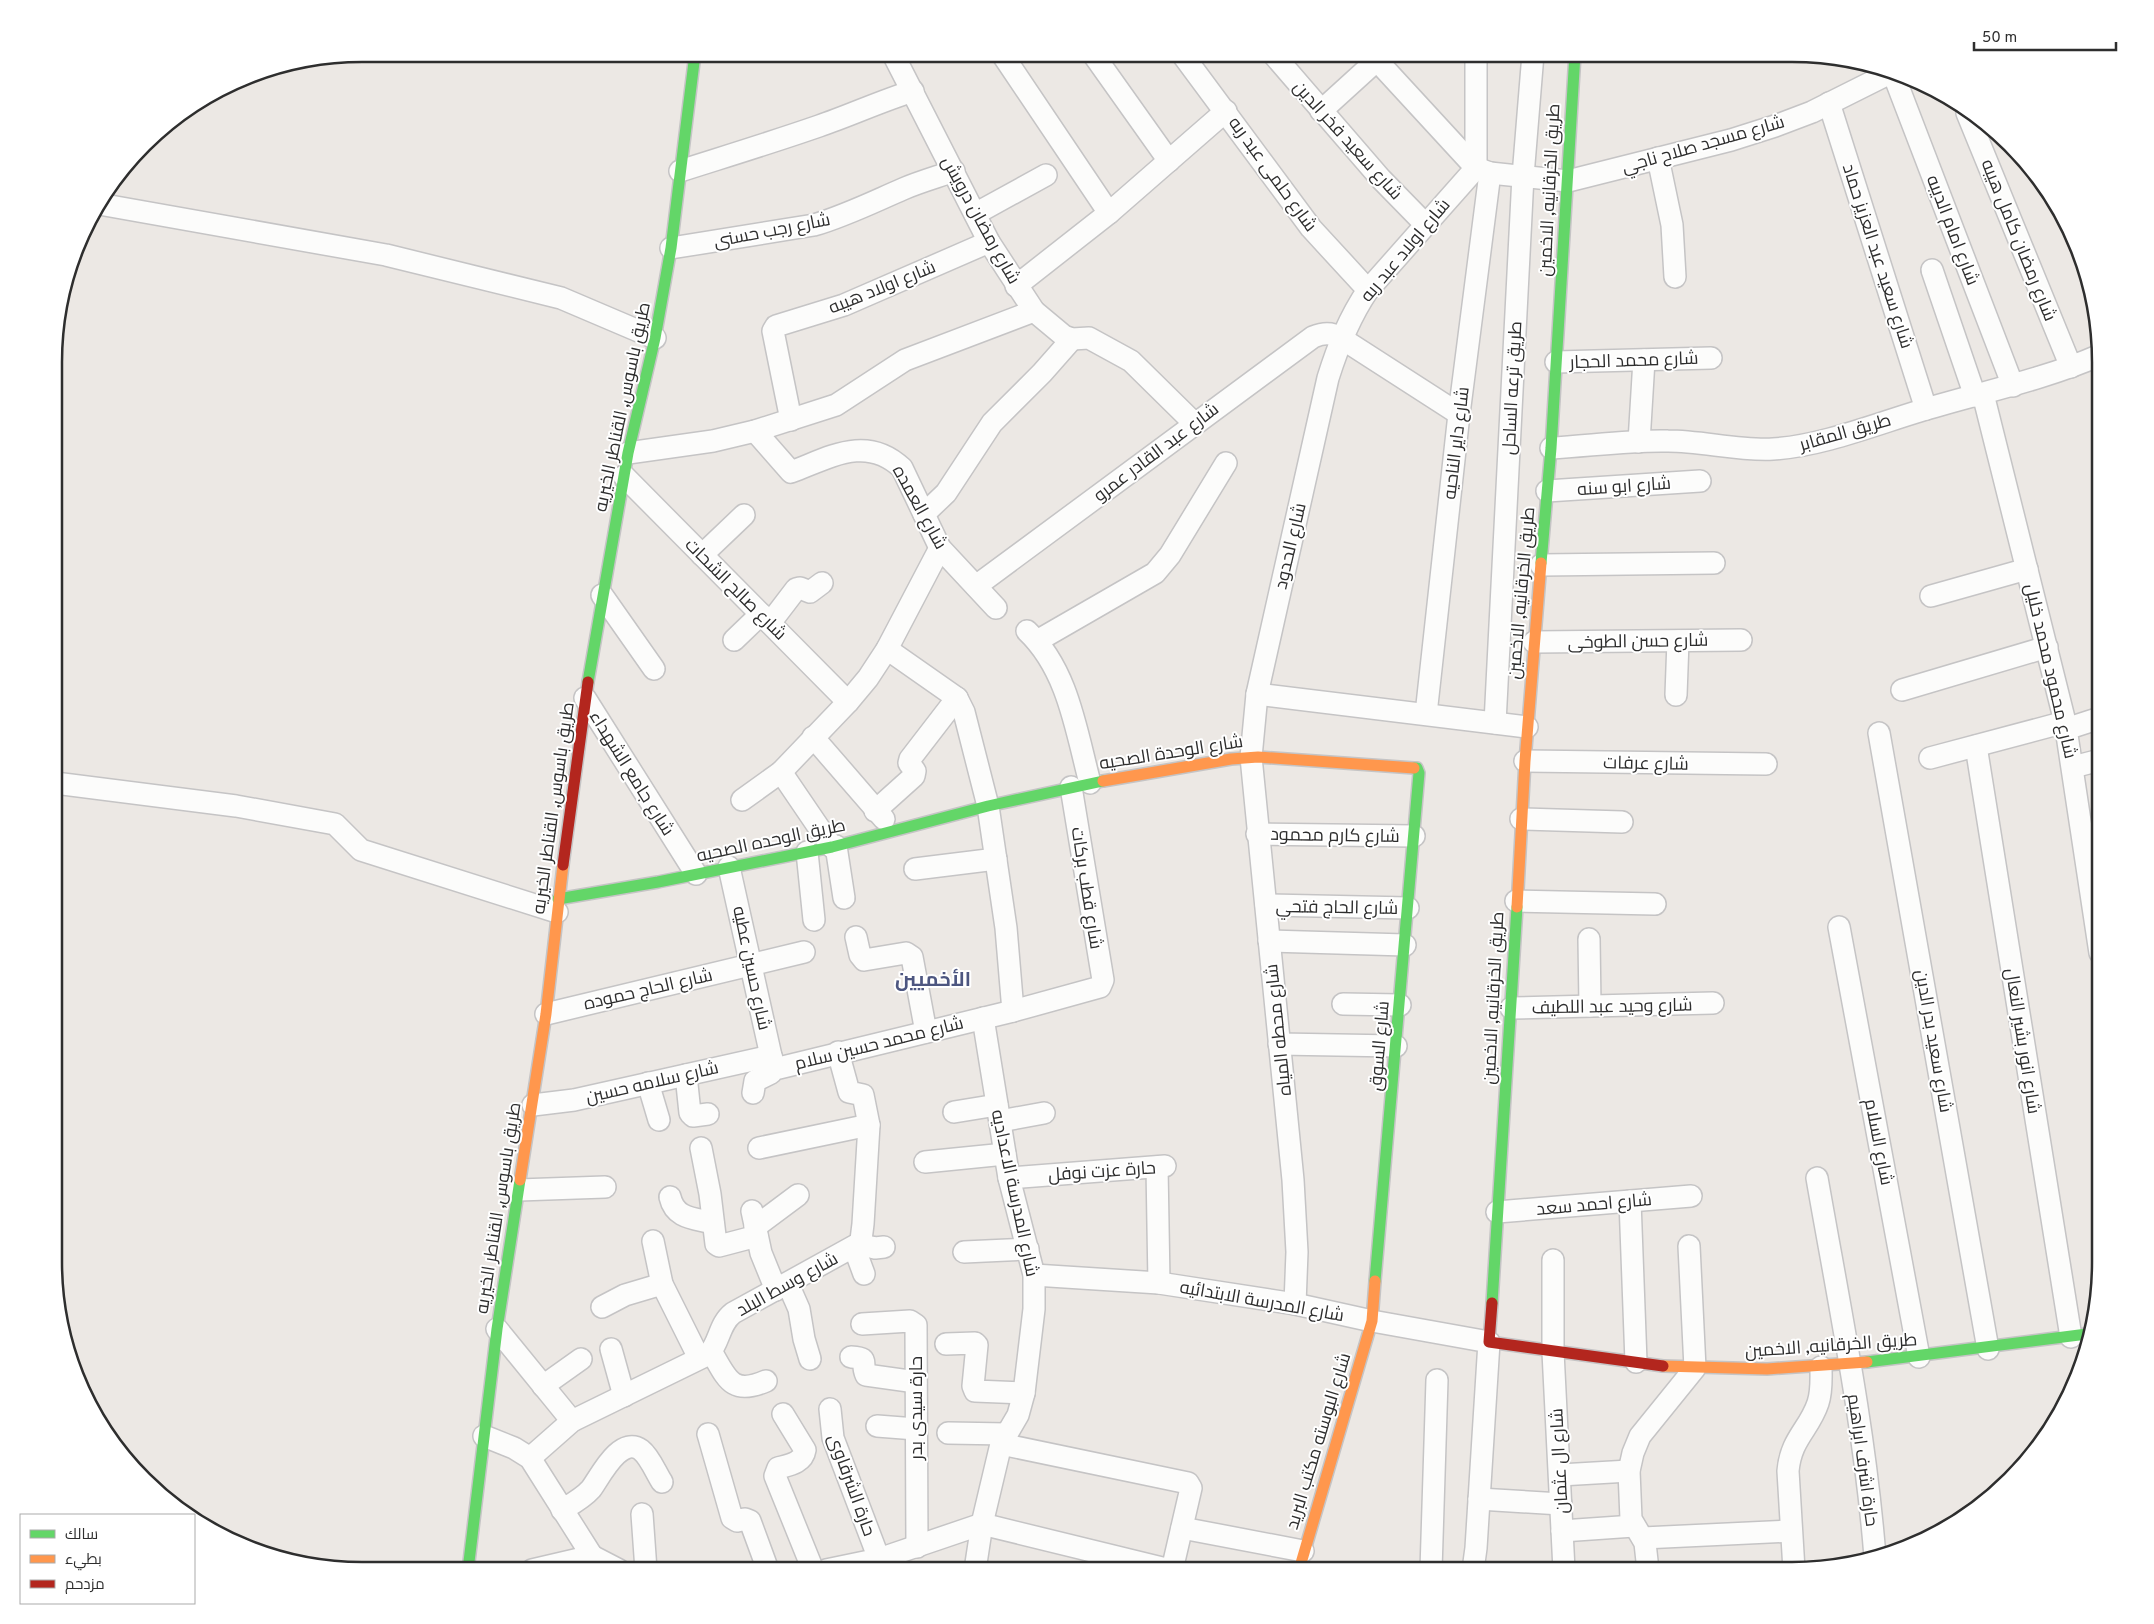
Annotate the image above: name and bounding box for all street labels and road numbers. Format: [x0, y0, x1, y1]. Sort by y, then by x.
street label: شارع سعيد فخر الدين [1287, 77, 1407, 205]
street label: طريق الخرقانيه, الاخمين [1534, 103, 1567, 277]
street label: شارع مسجد صلاح ناجي [1619, 111, 1788, 181]
street label: شارع حلمى عبد ربه [1222, 113, 1321, 237]
street label: شارع رمضان درويش [935, 153, 1024, 289]
street label: شارع رمضان كامل هيبه [1975, 156, 2061, 325]
street label: شارع سعيد عبد العزيز حماد [1836, 161, 1917, 352]
street label: شارع امام الديبه [1920, 172, 1983, 289]
street label: شارع اولاد عبد ربه [1356, 195, 1456, 307]
street label: شارع رجب حسنى [712, 209, 833, 254]
street label: شارع اولاد هيبه [826, 256, 940, 320]
street label: طريق باسوس, القناطر الخيريه [590, 300, 657, 514]
street label: طريق ترعه الساحل [1499, 321, 1528, 456]
street label: شارع محمد الحجار [1568, 348, 1699, 375]
street label: شارع داير الناحيه [1439, 386, 1476, 501]
street label: شارع عبد القادر عمرو [1090, 399, 1224, 508]
street label: طريق المقابر [1796, 409, 1894, 458]
street label: شارع العمده [886, 462, 951, 554]
street label: شارع ابو سنه [1576, 473, 1672, 502]
street label: شارع الحدود [1270, 501, 1313, 592]
street label: طريق الخرقانيه, الاخمين [1504, 506, 1541, 680]
street label: شارع صالح الشحات [679, 534, 791, 646]
street label: شارع محمود محمد خليل [2018, 582, 2081, 761]
street label: شارع حسن الطوخى [1568, 630, 1709, 655]
street label: طريق باسوس, القناطر الخيريه [528, 701, 581, 916]
street label: شارع جامع الشهداء [583, 707, 678, 841]
street label: شارع الوحدة الصحيه [1098, 731, 1245, 776]
street label: شارع عرفات [1603, 752, 1689, 777]
street label: طريق الوحده الصحيه [695, 814, 848, 868]
street label: شارع كارم محمود [1270, 824, 1400, 849]
street label: شارع قطب بركات [1065, 825, 1107, 951]
street label: شارع الحاج فتحي [1275, 896, 1399, 922]
street label: شارع حسين عطيه [726, 904, 775, 1033]
street label: طريق الخرقانيه, الاخمين [1478, 911, 1511, 1085]
street label: شارع محطه المياه [1261, 963, 1298, 1097]
street label: شارع الحاج حموده [582, 964, 715, 1016]
street label: شارع انور بشير النعال [1999, 967, 2044, 1116]
street label: شارع سعيد بدر الدين [1909, 968, 1956, 1115]
street label: شارع وحيد عبد اللطيف [1531, 995, 1693, 1020]
street label: شارع السوق [1365, 1000, 1396, 1092]
street label: شارع محمد حسين سلام [792, 1012, 966, 1077]
street label: شارع سلامه حسين [584, 1057, 721, 1110]
street label: شارع السلام [1858, 1097, 1897, 1188]
street label: طريق باسوس, القناطر الخيريه [471, 1101, 528, 1316]
street label: شارع المدرسة الاعداديه [985, 1108, 1042, 1279]
street label: حارة عزت نوفل [1047, 1157, 1157, 1188]
street label: شارع احمد سعد [1535, 1189, 1653, 1222]
street label: شارع وسط البلد [733, 1248, 843, 1323]
street label: شارع المدرسة الابتدائيه [1178, 1277, 1346, 1328]
street label: طريق الخرقانيه, الاخمين [1744, 1329, 1918, 1364]
street label: شارع البوسته مكتب البريد [1282, 1350, 1357, 1532]
street label: حارة سيدى بدر [906, 1356, 929, 1461]
street label: حارة اشرف ابراهيم [1841, 1392, 1882, 1528]
street label: شارع ال عثمان [1546, 1408, 1575, 1514]
street label: حارة الشرقاوى [821, 1431, 880, 1540]

